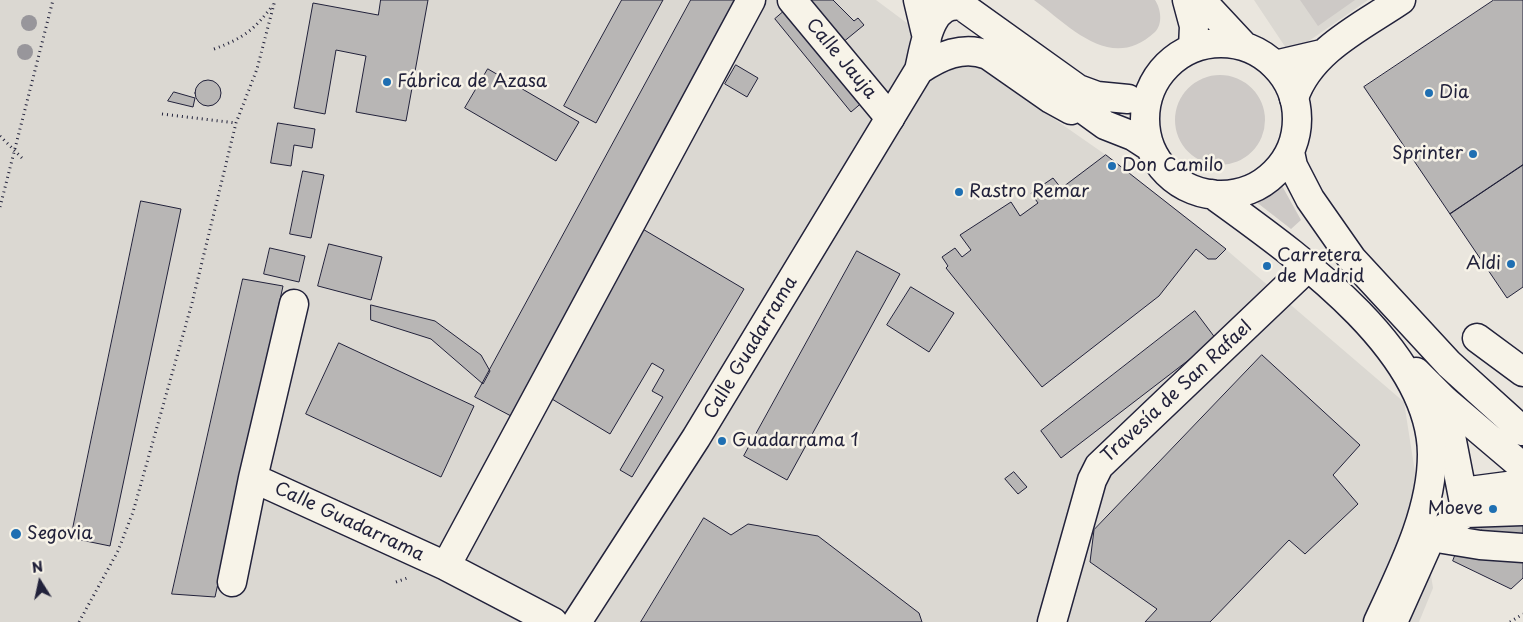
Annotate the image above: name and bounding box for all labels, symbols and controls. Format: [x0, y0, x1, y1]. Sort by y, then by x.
street label: Calle Jauja [801, 14, 881, 104]
place label: Fábrica de Azasa [397, 71, 547, 93]
marker: Fábrica de Azasa [381, 76, 393, 88]
place label: Dia [1439, 82, 1469, 104]
marker: Dia [1423, 87, 1435, 99]
place label: Sprinter [1392, 143, 1463, 165]
marker: Sprinter [1467, 148, 1479, 160]
place label: Don Camilo [1122, 155, 1223, 177]
marker: Don Camilo [1106, 160, 1118, 172]
place label: Rastro Remar [969, 181, 1089, 203]
marker: Rastro Remar [953, 186, 965, 198]
place label: Carretera de Madrid [1277, 245, 1364, 288]
place label: Aldi [1466, 253, 1501, 275]
marker: Aldi [1505, 258, 1517, 270]
marker: Carretera de Madrid [1261, 260, 1273, 272]
street label: Calle Guadarrama [700, 273, 802, 423]
street label: Travesía de San Rafael [1097, 317, 1257, 467]
place label: Guadarrama 1 [732, 430, 859, 452]
marker: Guadarrama 1 [716, 435, 728, 447]
street label: Calle Guadarrama [271, 478, 427, 566]
place label: Moeve [1428, 498, 1483, 520]
marker: Moeve [1487, 503, 1499, 515]
place label: Segovia [27, 523, 92, 545]
marker: Segovia [9, 527, 23, 541]
text: N [30, 555, 45, 578]
north arrow [15, 557, 65, 607]

